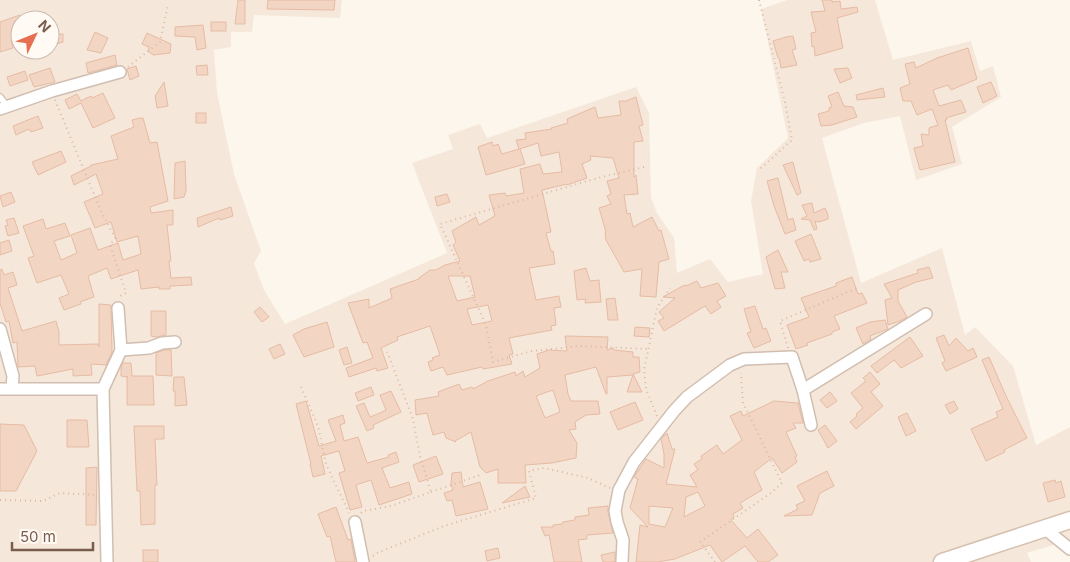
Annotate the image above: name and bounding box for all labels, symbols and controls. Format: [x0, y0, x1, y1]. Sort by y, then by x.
north arrow [10, 10, 60, 60]
text: N [35, 16, 55, 35]
scale bar [12, 520, 94, 552]
text: 50 m [20, 527, 56, 546]

